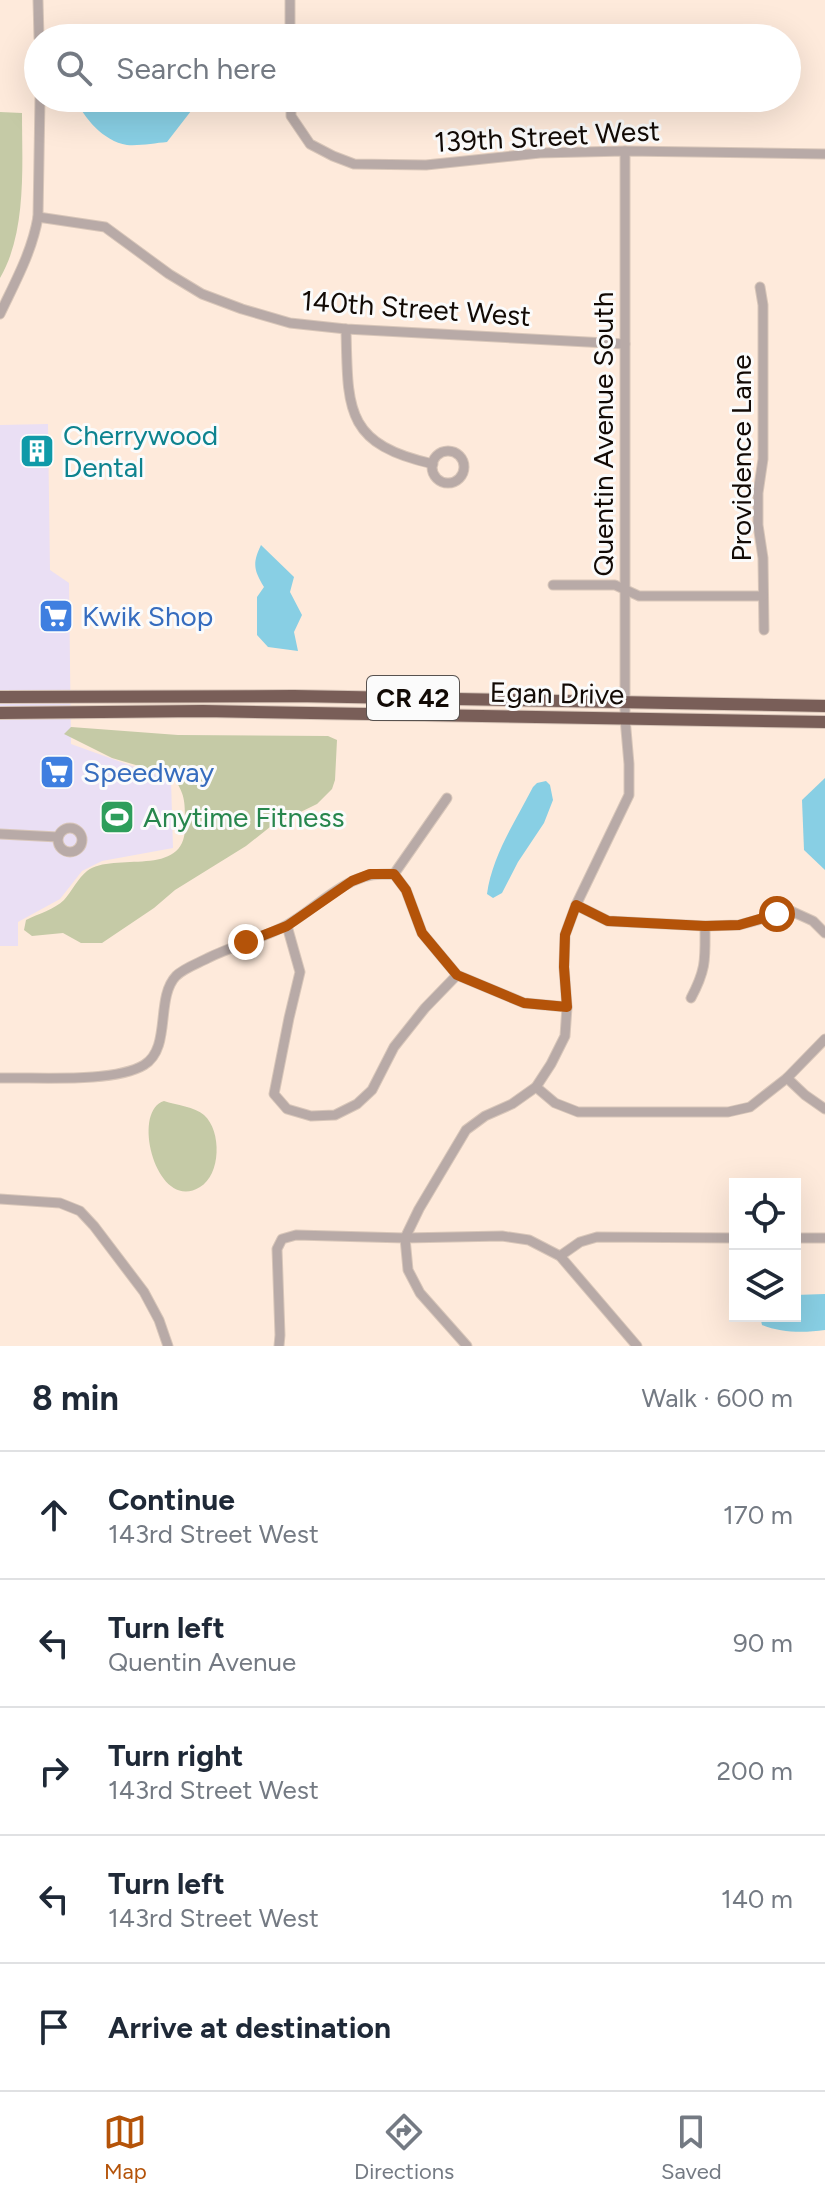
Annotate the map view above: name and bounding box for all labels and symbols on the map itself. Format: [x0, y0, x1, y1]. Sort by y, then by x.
street label: 139th Street West [433, 113, 661, 159]
street label: 140th Street West [300, 283, 532, 333]
street label: Quentin Avenue South [586, 292, 620, 576]
street label: Providence Lane [724, 355, 758, 561]
place label: Cherrywood Dental [63, 418, 218, 484]
building icon: Cherrywood Dental [18, 432, 56, 470]
supermarket icon: Kwik Shop [37, 597, 75, 635]
place label: Kwik Shop [82, 599, 213, 633]
street label: Egan Drive [489, 675, 625, 711]
road number: CR 42 [367, 676, 459, 720]
supermarket icon: Speedway [38, 753, 76, 791]
place label: Speedway [83, 755, 214, 789]
sports icon: Anytime Fitness [98, 798, 136, 836]
place label: Anytime Fitness [143, 800, 345, 834]
route start [759, 896, 795, 932]
route end [228, 924, 264, 960]

